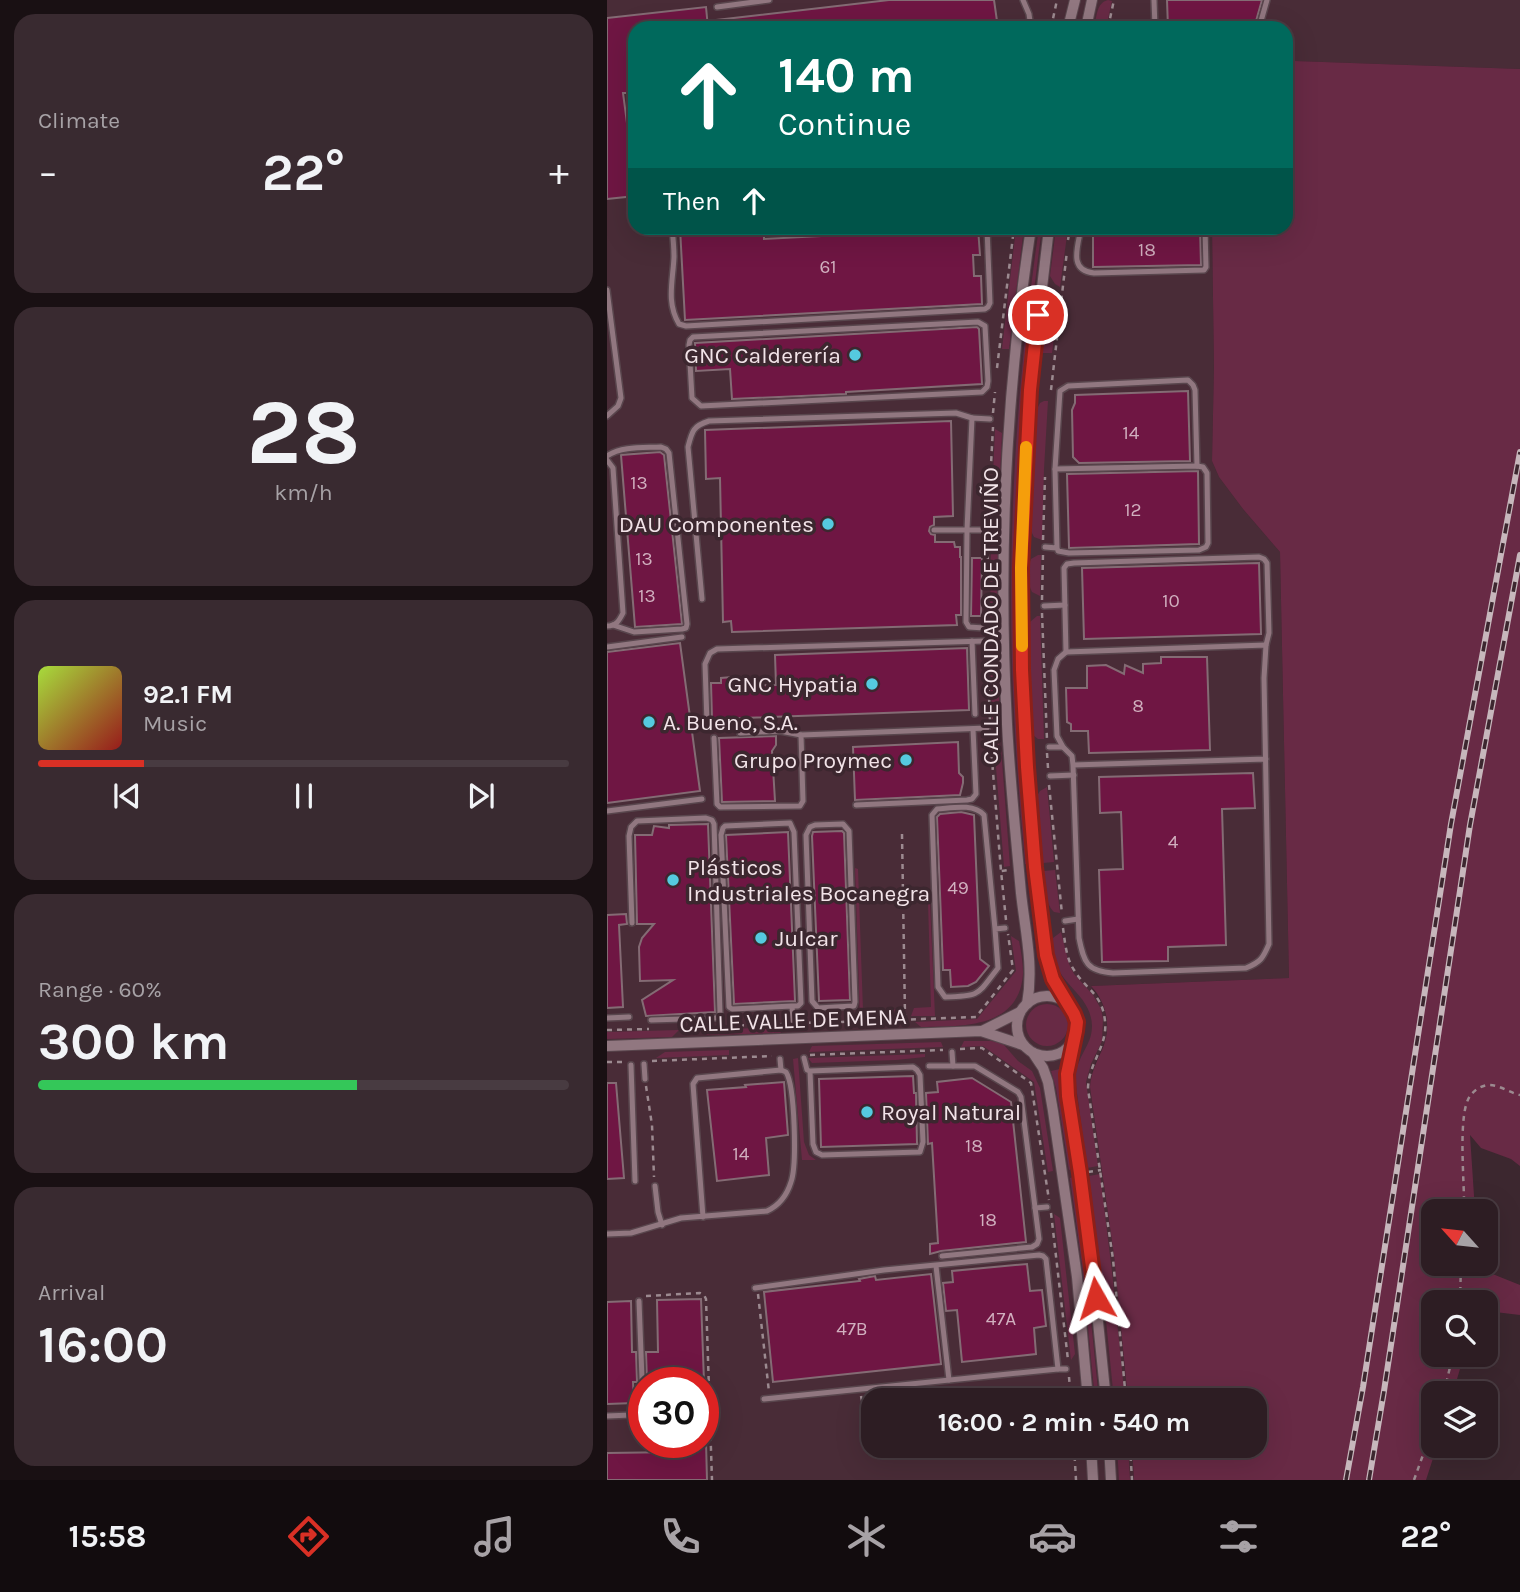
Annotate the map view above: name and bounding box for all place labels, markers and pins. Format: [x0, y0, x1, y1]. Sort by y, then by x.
pin [1008, 285, 1068, 345]
place label: GNC Calderería [684, 342, 841, 369]
marker: GNC Calderería [847, 347, 863, 363]
place label: DAU Componentes [619, 511, 814, 538]
marker: DAU Componentes [820, 516, 836, 532]
place label: GNC Hypatia [728, 671, 858, 698]
marker: GNC Hypatia [864, 676, 880, 692]
place label: A. Bueno, S.A. [663, 709, 798, 736]
marker: A. Bueno, S.A. [641, 714, 657, 730]
place label: Grupo Proymec [734, 747, 892, 774]
marker: Grupo Proymec [898, 752, 914, 768]
place label: Plásticos Industriales Bocanegra [687, 854, 930, 907]
marker: Plásticos Industriales Bocanegra [665, 872, 681, 888]
place label: Julcar [775, 925, 838, 952]
marker: Julcar [753, 930, 769, 946]
place label: Royal Natural [881, 1099, 1021, 1126]
marker: Royal Natural [859, 1104, 875, 1120]

